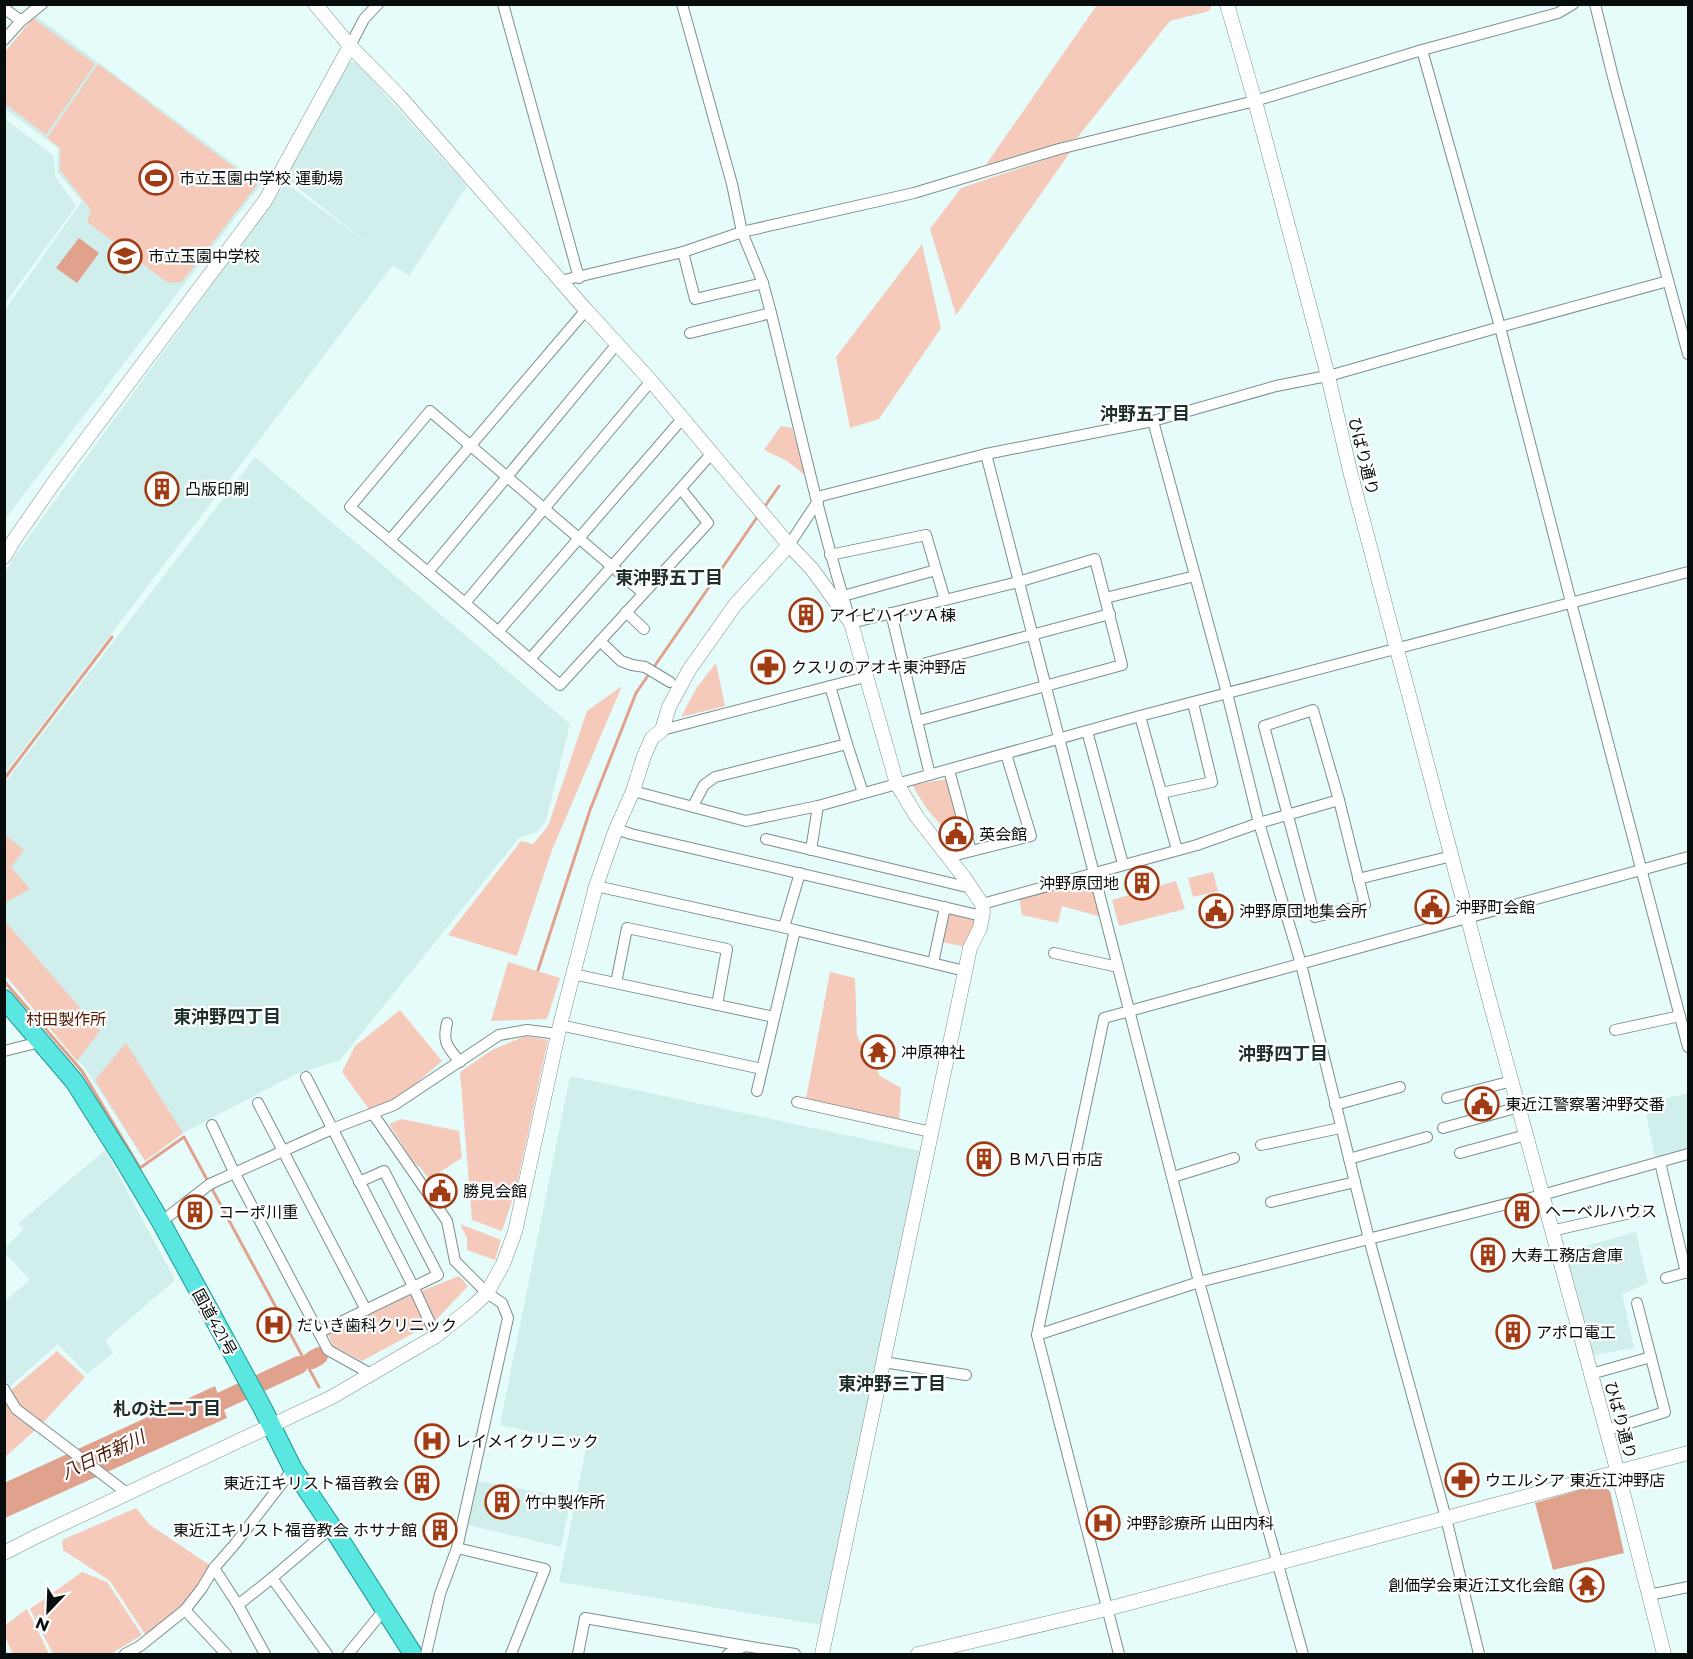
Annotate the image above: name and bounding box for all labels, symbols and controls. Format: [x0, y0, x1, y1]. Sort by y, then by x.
sports icon: 市立玉園中学校 運動場 [138, 160, 174, 196]
place label: 市立玉園中学校 運動場 [179, 169, 343, 188]
school or university icon: 市立玉園中学校 [107, 238, 143, 274]
place label: 市立玉園中学校 [148, 247, 260, 266]
district label: 沖野五丁目 [1100, 403, 1190, 425]
street label: ひばり通り [1345, 415, 1382, 497]
building icon: 凸版印刷 [144, 471, 180, 507]
place label: 凸版印刷 [185, 480, 249, 499]
district label: 東沖野五丁目 [615, 567, 723, 589]
building icon: アイビハイツＡ棟 [788, 597, 824, 633]
place label: アイビハイツＡ棟 [829, 606, 956, 625]
pharmacy icon: クスリのアオキ東沖野店 [750, 649, 786, 685]
place label: クスリのアオキ東沖野店 [791, 658, 967, 677]
public building icon: 英会館 [938, 816, 974, 852]
place label: 英会館 [979, 825, 1027, 844]
building icon: 沖野原団地 [1124, 865, 1160, 901]
place label: 沖野原団地 [1039, 874, 1119, 893]
public building icon: 沖野町会館 [1414, 889, 1450, 925]
public building icon: 沖野原団地集会所 [1198, 893, 1234, 929]
place label: 沖野町会館 [1455, 898, 1535, 917]
place label: 沖野原団地集会所 [1239, 902, 1367, 921]
district label: 東沖野四丁目 [173, 1006, 281, 1028]
park label: 村田製作所 [26, 1010, 106, 1029]
temple icon: 冲原神社 [860, 1034, 896, 1070]
place label: 冲原神社 [901, 1043, 965, 1062]
district label: 沖野四丁目 [1238, 1043, 1328, 1065]
public building icon: 東近江警察署沖野交番 [1464, 1086, 1500, 1122]
place label: 東近江警察署沖野交番 [1505, 1095, 1665, 1114]
building icon: ＢＭ八日市店 [966, 1141, 1002, 1177]
place label: ＢＭ八日市店 [1007, 1150, 1103, 1169]
public building icon: 勝見会館 [422, 1173, 458, 1209]
place label: 勝見会館 [463, 1182, 527, 1201]
building icon: ヘーベルハウス [1504, 1193, 1540, 1229]
building icon: コーポ川重 [177, 1194, 213, 1230]
place label: ヘーベルハウス [1545, 1202, 1657, 1221]
place label: コーポ川重 [218, 1203, 298, 1222]
building icon: 大寿工務店倉庫 [1470, 1237, 1506, 1273]
place label: 大寿工務店倉庫 [1511, 1246, 1623, 1265]
street label: 国道421号 [188, 1286, 241, 1359]
hospital icon: だいき歯科クリニック [256, 1307, 292, 1343]
building icon: アポロ電工 [1495, 1314, 1531, 1350]
place label: だいき歯科クリニック [297, 1316, 457, 1335]
place label: アポロ電工 [1536, 1323, 1616, 1342]
district label: 東沖野三丁目 [838, 1373, 946, 1395]
street label: ひばり通り [1601, 1379, 1640, 1461]
district label: 札の辻二丁目 [113, 1398, 221, 1420]
hospital icon: レイメイクリニック [414, 1423, 450, 1459]
water label: 八日市新川 [58, 1425, 150, 1484]
place label: レイメイクリニック [455, 1432, 599, 1451]
pharmacy icon: ウエルシア 東近江沖野店 [1444, 1462, 1480, 1498]
building icon: 東近江キリスト福音教会 [404, 1465, 440, 1501]
place label: ウエルシア 東近江沖野店 [1485, 1471, 1665, 1490]
place label: 東近江キリスト福音教会 [223, 1474, 399, 1493]
building icon: 竹中製作所 [484, 1484, 520, 1520]
place label: 竹中製作所 [525, 1493, 605, 1512]
hospital icon: 沖野診療所 山田内科 [1085, 1505, 1121, 1541]
building icon: 東近江キリスト福音教会 ホサナ館 [422, 1512, 458, 1548]
place label: 沖野診療所 山田内科 [1126, 1514, 1274, 1533]
place label: 東近江キリスト福音教会 ホサナ館 [173, 1521, 417, 1540]
temple icon: 創価学会東近江文化会館 [1569, 1567, 1605, 1603]
place label: 創価学会東近江文化会館 [1388, 1576, 1564, 1595]
north arrow [18, 1581, 78, 1641]
text: N [33, 1613, 52, 1636]

